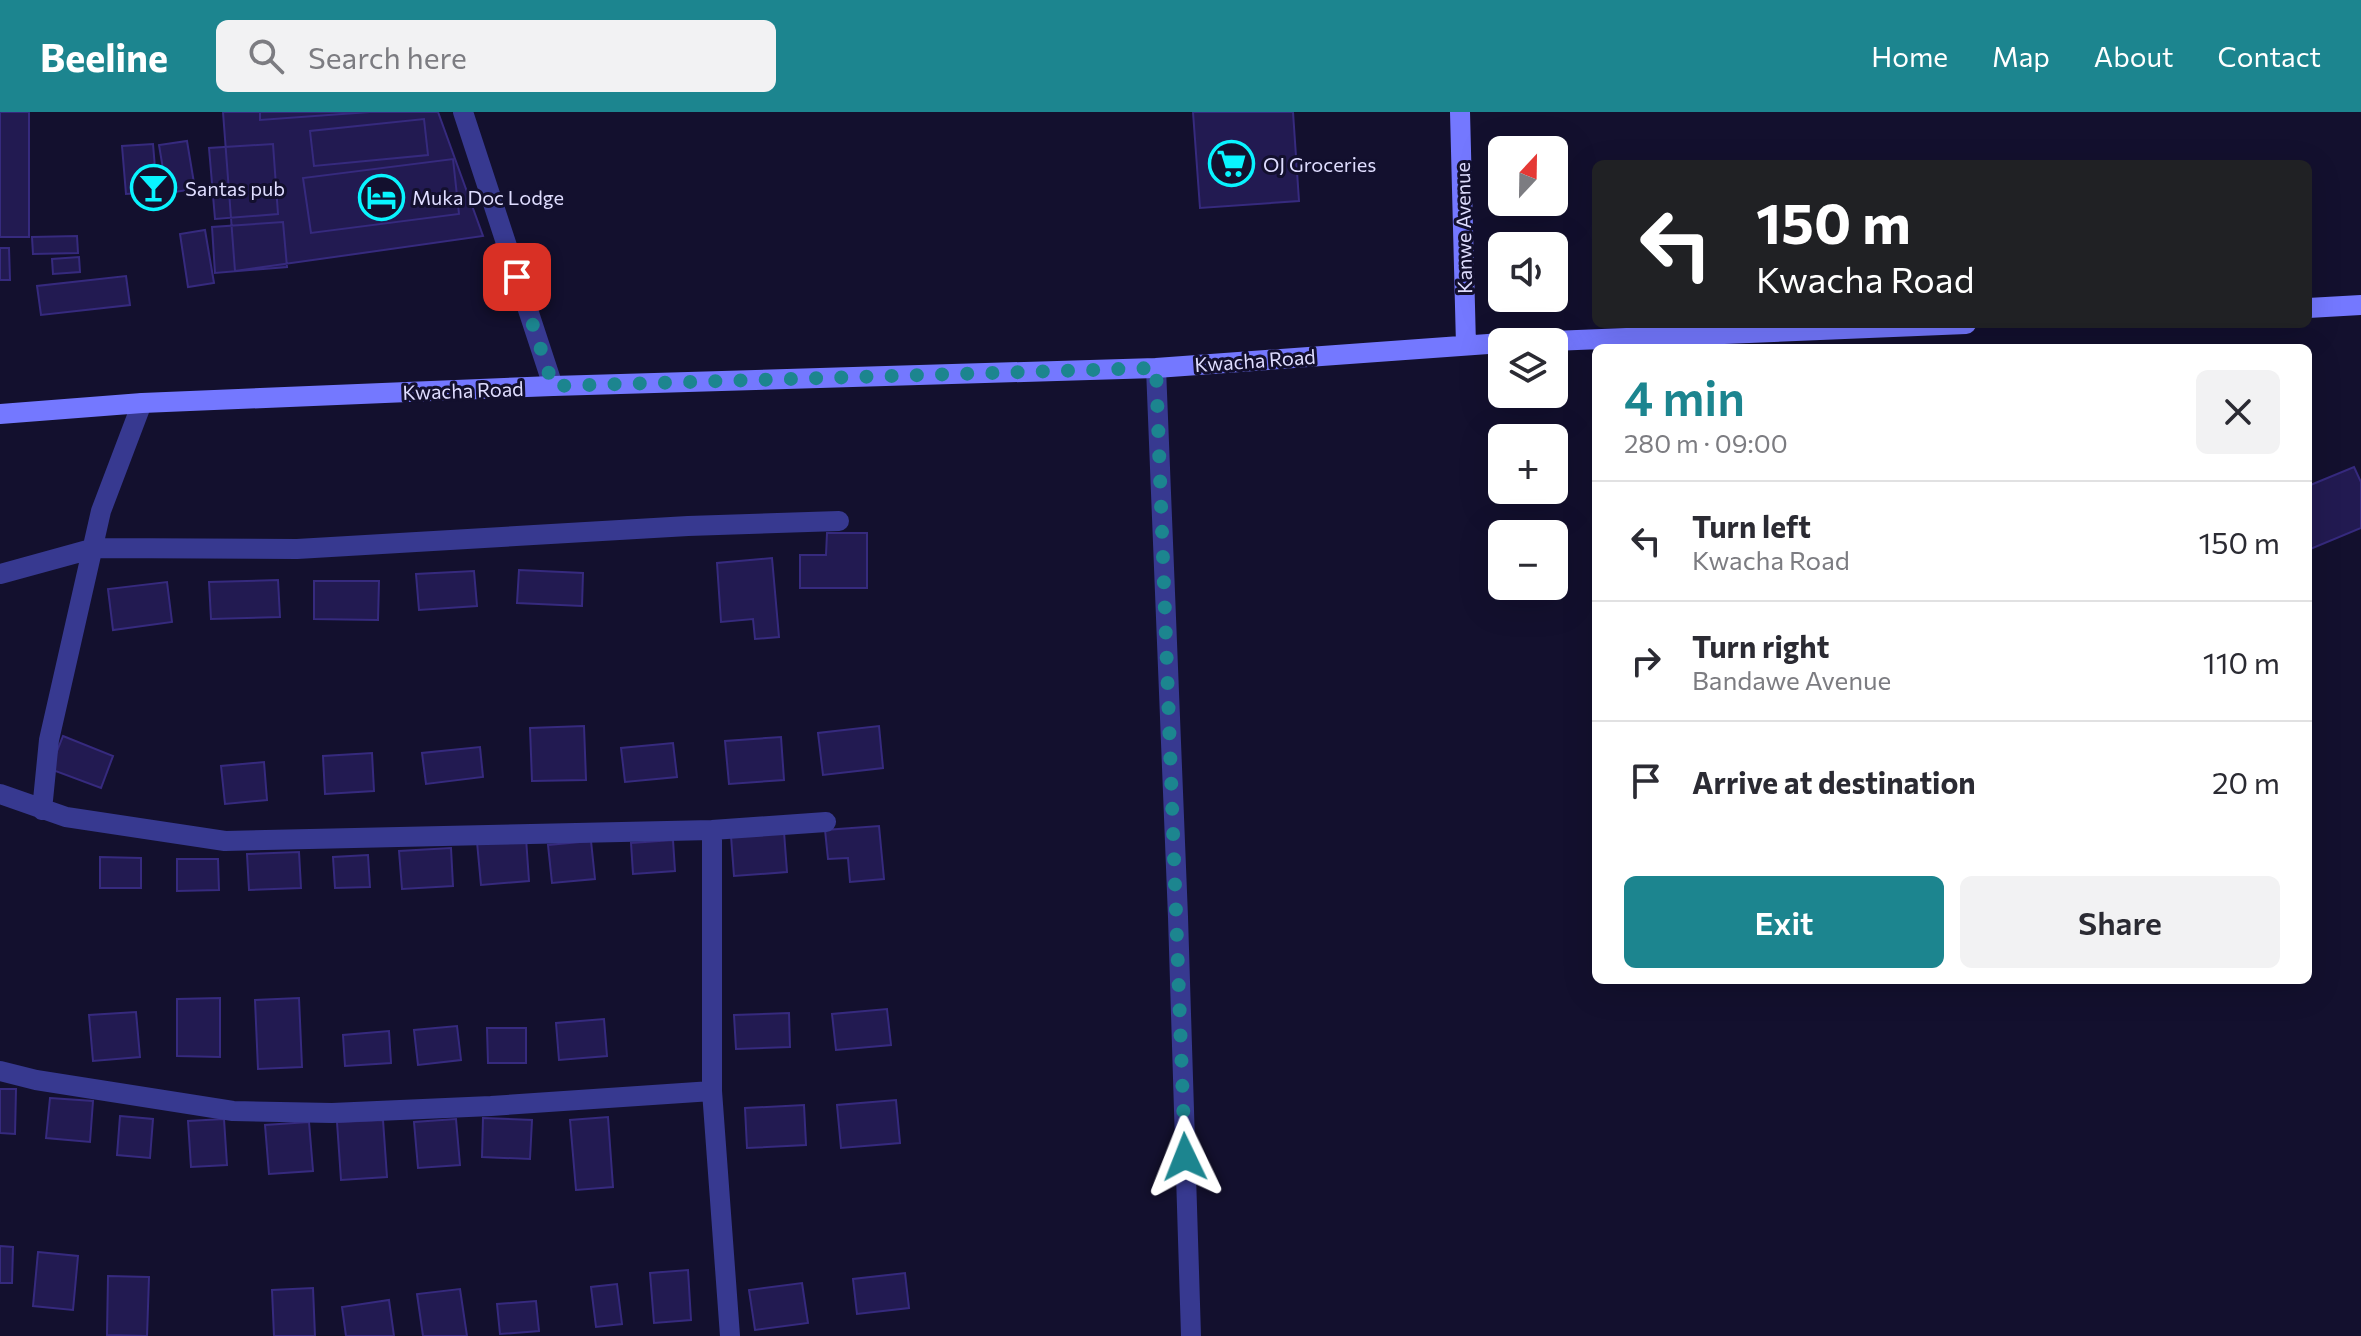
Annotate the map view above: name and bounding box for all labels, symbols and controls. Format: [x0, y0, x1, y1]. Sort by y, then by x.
search box [216, 20, 776, 92]
text: Beeline [40, 33, 168, 80]
icon: search [244, 34, 288, 78]
text: Search here [308, 38, 467, 75]
text: Home [1871, 39, 1948, 73]
text: Map [1992, 39, 2050, 73]
text: About [2094, 39, 2174, 73]
text: Contact [2218, 39, 2321, 73]
north arrow [1488, 136, 1568, 216]
map controls [1488, 136, 1568, 600]
supermarket icon: OJ Groceries [1208, 140, 1256, 188]
place label: OJ Groceries [1263, 152, 1376, 176]
street label: Kanwe Avenue [1450, 162, 1476, 294]
bar icon: Santas pub [130, 164, 178, 212]
hotel icon: Muka Doc Lodge [357, 173, 405, 221]
place label: Santas pub [185, 176, 285, 200]
place label: Muka Doc Lodge [412, 185, 564, 209]
text: 150 m [1756, 187, 1911, 256]
icon: left [1624, 192, 1728, 296]
button: sound [1488, 232, 1568, 312]
pin [483, 243, 551, 311]
icon: arrive [495, 255, 539, 299]
text: Kwacha Road [1756, 256, 1974, 300]
button: layers [1488, 328, 1568, 408]
street label: Kwacha Road [1194, 344, 1316, 376]
text: 4 min [1624, 367, 1745, 426]
button: close [2196, 370, 2280, 454]
street label: Kwacha Road [402, 376, 524, 404]
button: + [1488, 424, 1568, 504]
text: 280 m · 09:00 [1624, 427, 1788, 458]
text: Turn left [1692, 507, 1811, 544]
icon: left [1624, 519, 1668, 563]
button: − [1488, 520, 1568, 600]
text: 150 m [2198, 523, 2280, 560]
text: Kwacha Road [1692, 544, 1850, 575]
text: Turn right [1692, 627, 1829, 664]
icon: right [1624, 639, 1668, 683]
text: 110 m [2203, 643, 2280, 680]
text: Bandawe Avenue [1692, 664, 1891, 695]
icon: arrive [1624, 759, 1668, 803]
text: Arrive at destination [1692, 763, 1976, 800]
text: 20 m [2212, 763, 2280, 800]
button: Exit [1624, 876, 1944, 968]
button: Share [1960, 876, 2280, 968]
position arrow [1143, 1115, 1227, 1199]

